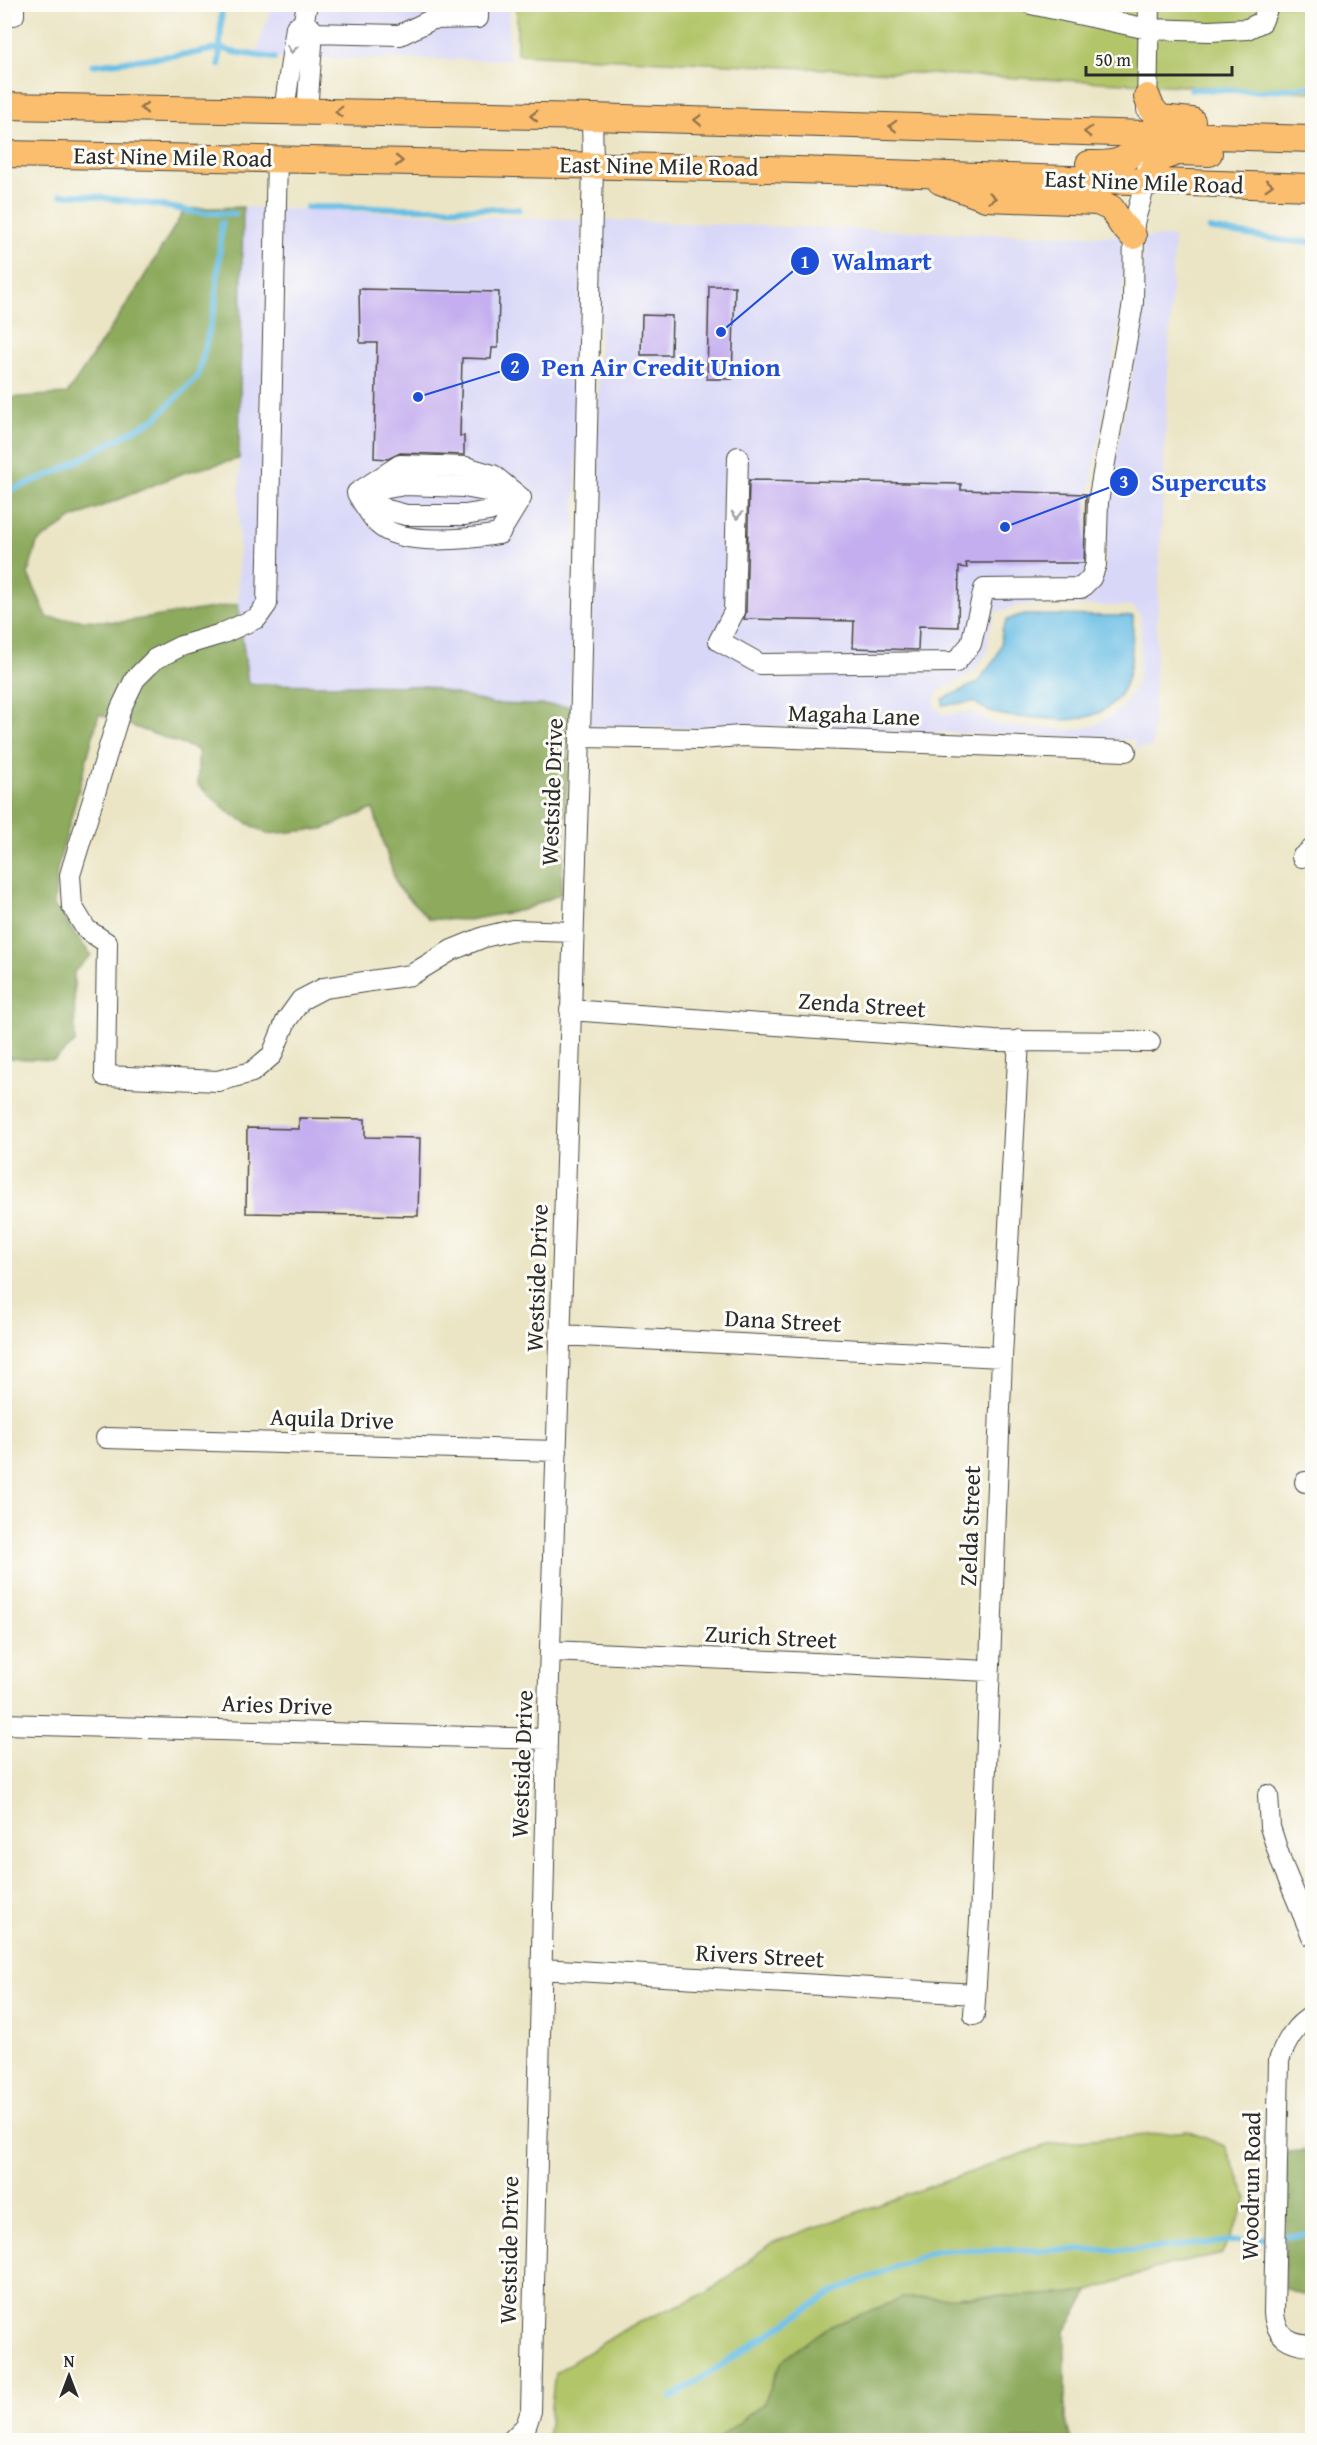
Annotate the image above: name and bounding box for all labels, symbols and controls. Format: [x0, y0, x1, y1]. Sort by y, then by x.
scale bar [1086, 39, 1232, 77]
one-way arrow [286, 44, 298, 54]
text: 50 m [1095, 46, 1131, 73]
one-way arrow [139, 102, 148, 114]
one-way arrow [334, 105, 343, 118]
one-way arrow [529, 109, 538, 122]
one-way arrow [694, 114, 703, 126]
one-way arrow [889, 119, 898, 132]
one-way arrow [1084, 125, 1093, 138]
street label: East Nine Mile Road [73, 137, 273, 176]
street label: East Nine Mile Road [559, 146, 759, 185]
one-way arrow [394, 155, 403, 167]
street label: East Nine Mile Road [1044, 161, 1244, 202]
one-way arrow [1265, 179, 1274, 192]
one-way arrow [988, 191, 997, 204]
callout: Walmart [790, 239, 944, 283]
text: Walmart [832, 241, 932, 280]
text: 1 [800, 248, 810, 275]
callout: Pen Air Credit Union [500, 345, 793, 389]
text: Pen Air Credit Union [541, 347, 781, 386]
text: 2 [510, 353, 520, 380]
callout: Supercuts [1109, 460, 1279, 504]
text: Supercuts [1151, 462, 1267, 501]
text: 3 [1119, 468, 1129, 495]
one-way arrow [730, 511, 743, 520]
street label: Magaha Lane [787, 695, 921, 734]
street label: Westside Drive [531, 717, 572, 867]
street label: Zenda Street [797, 983, 927, 1026]
street label: Westside Drive [516, 1203, 557, 1353]
street label: Dana Street [724, 1300, 843, 1341]
street label: Aquila Drive [269, 1399, 395, 1438]
street label: Zelda Street [950, 1464, 989, 1587]
street label: Zurich Street [704, 1616, 838, 1657]
street label: Aries Drive [221, 1685, 333, 1724]
street label: Westside Drive [501, 1689, 542, 1839]
street label: Rivers Street [695, 1935, 826, 1976]
street label: Woodrun Road [1232, 2111, 1269, 2261]
street label: Westside Drive [490, 2176, 527, 2324]
north arrow [39, 2346, 99, 2406]
text: N [64, 2349, 75, 2373]

